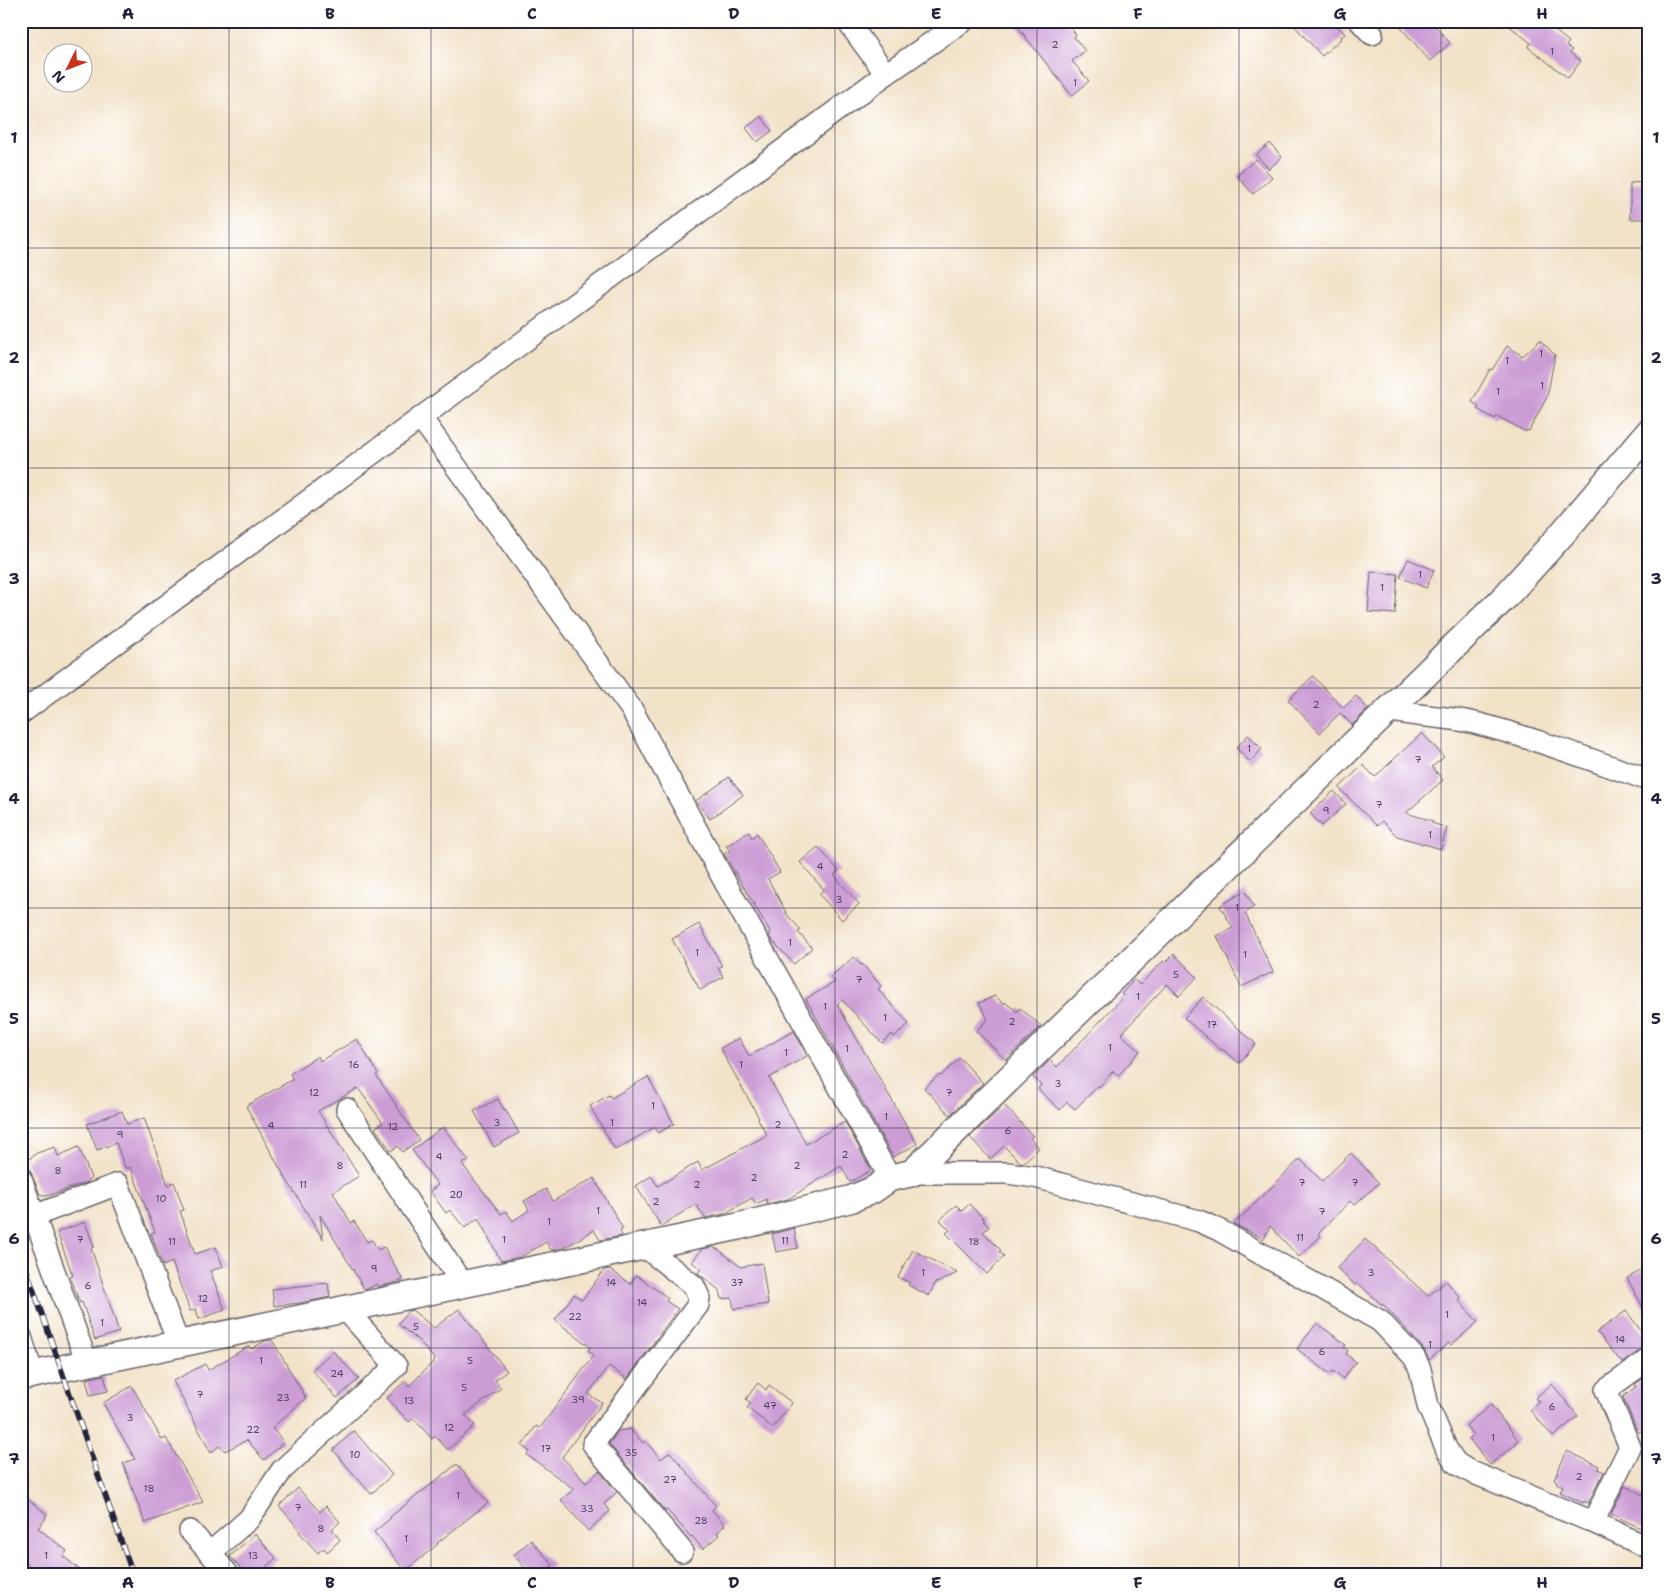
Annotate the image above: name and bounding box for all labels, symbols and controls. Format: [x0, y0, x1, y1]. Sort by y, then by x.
text: A [122, 3, 134, 24]
text: B [325, 3, 335, 24]
text: C [527, 3, 537, 24]
text: D [728, 3, 740, 24]
text: E [931, 3, 941, 24]
text: F [1133, 3, 1143, 24]
text: G [1334, 3, 1347, 24]
text: H [1536, 3, 1548, 24]
house number: 2 [1052, 38, 1059, 51]
north arrow [42, 42, 92, 92]
house number: 1 [1550, 45, 1554, 58]
text: N [48, 67, 69, 87]
house number: 1 [1073, 76, 1077, 89]
text: 1 [10, 127, 18, 148]
text: 1 [1652, 127, 1660, 148]
text: 2 [8, 347, 20, 368]
house number: 1 [1539, 347, 1543, 360]
text: 2 [1650, 347, 1662, 368]
house number: 1 [1505, 354, 1509, 367]
house number: 1 [1540, 379, 1544, 392]
house number: 1 [1496, 385, 1500, 398]
text: 3 [8, 568, 20, 589]
house number: 1 [1418, 568, 1422, 581]
text: 3 [1650, 568, 1662, 589]
house number: 1 [1380, 581, 1384, 594]
house number: 2 [1313, 698, 1320, 711]
house number: 1 [1247, 742, 1251, 755]
house number: 7 [1415, 753, 1422, 766]
text: 4 [8, 788, 20, 809]
text: 4 [1650, 788, 1662, 809]
house number: 7 [1376, 798, 1383, 811]
house number: 9 [1323, 804, 1330, 817]
house number: 1 [1428, 828, 1432, 841]
house number: 4 [817, 860, 824, 873]
house number: 3 [836, 893, 843, 906]
house number: 1 [1235, 901, 1239, 914]
house number: 1 [788, 936, 792, 949]
house number: 1 [695, 946, 699, 959]
house number: 1 [1243, 948, 1247, 961]
house number: 5 [1173, 968, 1179, 981]
house number: 7 [856, 973, 863, 986]
house number: 1 [1136, 990, 1140, 1003]
house number: 1 [823, 1000, 827, 1013]
text: 5 [9, 1008, 19, 1029]
text: 5 [1651, 1008, 1661, 1029]
house number: 1 [883, 1011, 887, 1024]
house number: 2 [1009, 1015, 1016, 1028]
house number: 17 [1207, 1018, 1217, 1031]
house number: 1 [1108, 1041, 1112, 1054]
house number: 1 [845, 1042, 849, 1055]
house number: 1 [784, 1046, 788, 1059]
house number: 16 [349, 1058, 359, 1071]
house number: 1 [739, 1058, 743, 1071]
house number: 3 [1055, 1077, 1062, 1090]
house number: 12 [309, 1086, 319, 1099]
house number: 7 [946, 1086, 953, 1099]
house number: 1 [651, 1099, 655, 1112]
house number: 1 [884, 1110, 888, 1123]
house number: 3 [494, 1116, 501, 1129]
house number: 1 [610, 1116, 614, 1129]
house number: 2 [775, 1118, 782, 1131]
house number: 4 [268, 1119, 275, 1132]
house number: 12 [388, 1120, 398, 1133]
house number: 6 [1005, 1124, 1012, 1137]
house number: 9 [117, 1128, 124, 1141]
house number: 2 [842, 1148, 849, 1161]
house number: 4 [436, 1150, 443, 1163]
house number: 8 [337, 1159, 344, 1172]
house number: 2 [794, 1159, 801, 1172]
house number: 8 [55, 1164, 62, 1177]
house number: 2 [751, 1171, 758, 1184]
house number: 7 [1299, 1176, 1306, 1189]
house number: 7 [1352, 1176, 1359, 1189]
house number: 11 [299, 1178, 307, 1191]
house number: 2 [694, 1178, 701, 1191]
house number: 20 [449, 1188, 463, 1201]
house number: 10 [156, 1192, 166, 1205]
house number: 2 [653, 1195, 660, 1208]
house number: 1 [596, 1204, 600, 1217]
house number: 7 [1319, 1205, 1326, 1218]
house number: 1 [547, 1215, 551, 1228]
text: 6 [8, 1228, 20, 1249]
text: 6 [1650, 1228, 1662, 1249]
house number: 11 [1296, 1231, 1304, 1244]
house number: 7 [77, 1233, 84, 1246]
house number: 1 [502, 1233, 506, 1246]
house number: 11 [781, 1234, 789, 1247]
house number: 11 [168, 1235, 176, 1248]
house number: 18 [968, 1235, 980, 1248]
house number: 9 [371, 1262, 378, 1275]
house number: 1 [921, 1266, 925, 1279]
house number: 3 [1368, 1266, 1375, 1279]
house number: 14 [606, 1276, 616, 1289]
house number: 37 [730, 1276, 744, 1289]
house number: 6 [85, 1279, 92, 1292]
house number: 12 [198, 1292, 208, 1305]
house number: 14 [637, 1296, 647, 1309]
house number: 1 [1445, 1308, 1449, 1321]
house number: 22 [568, 1310, 582, 1323]
house number: 1 [100, 1316, 104, 1329]
house number: 5 [413, 1320, 419, 1333]
house number: 14 [1615, 1333, 1625, 1346]
house number: 1 [1428, 1338, 1432, 1351]
house number: 6 [1319, 1345, 1326, 1358]
house number: 1 [259, 1354, 263, 1367]
house number: 5 [467, 1354, 473, 1367]
house number: 24 [330, 1367, 344, 1380]
house number: 5 [461, 1381, 467, 1394]
house number: 7 [197, 1388, 204, 1401]
house number: 23 [276, 1391, 290, 1404]
house number: 39 [571, 1393, 585, 1406]
house number: 13 [404, 1394, 414, 1407]
house number: 47 [763, 1399, 777, 1412]
house number: 6 [1549, 1400, 1556, 1413]
house number: 3 [127, 1411, 134, 1424]
house number: 12 [444, 1421, 454, 1434]
house number: 22 [246, 1423, 260, 1436]
house number: 1 [1491, 1431, 1495, 1444]
house number: 17 [541, 1442, 551, 1455]
house number: 35 [625, 1446, 637, 1459]
text: 7 [8, 1448, 20, 1469]
house number: 10 [350, 1448, 360, 1461]
text: 7 [1650, 1448, 1662, 1469]
house number: 2 [1576, 1470, 1583, 1483]
house number: 27 [663, 1473, 677, 1486]
house number: 18 [143, 1482, 155, 1495]
house number: 1 [456, 1489, 460, 1502]
house number: 7 [295, 1501, 302, 1514]
house number: 33 [580, 1502, 594, 1515]
house number: 28 [694, 1514, 708, 1527]
house number: 8 [318, 1522, 325, 1535]
house number: 1 [404, 1532, 408, 1545]
house number: 1 [44, 1549, 48, 1562]
house number: 13 [248, 1549, 258, 1562]
text: A [122, 1572, 134, 1593]
text: B [325, 1572, 335, 1593]
text: C [527, 1572, 537, 1593]
text: D [728, 1572, 740, 1593]
text: E [931, 1572, 941, 1593]
text: F [1133, 1572, 1143, 1593]
text: G [1334, 1572, 1347, 1593]
text: H [1536, 1572, 1548, 1593]

